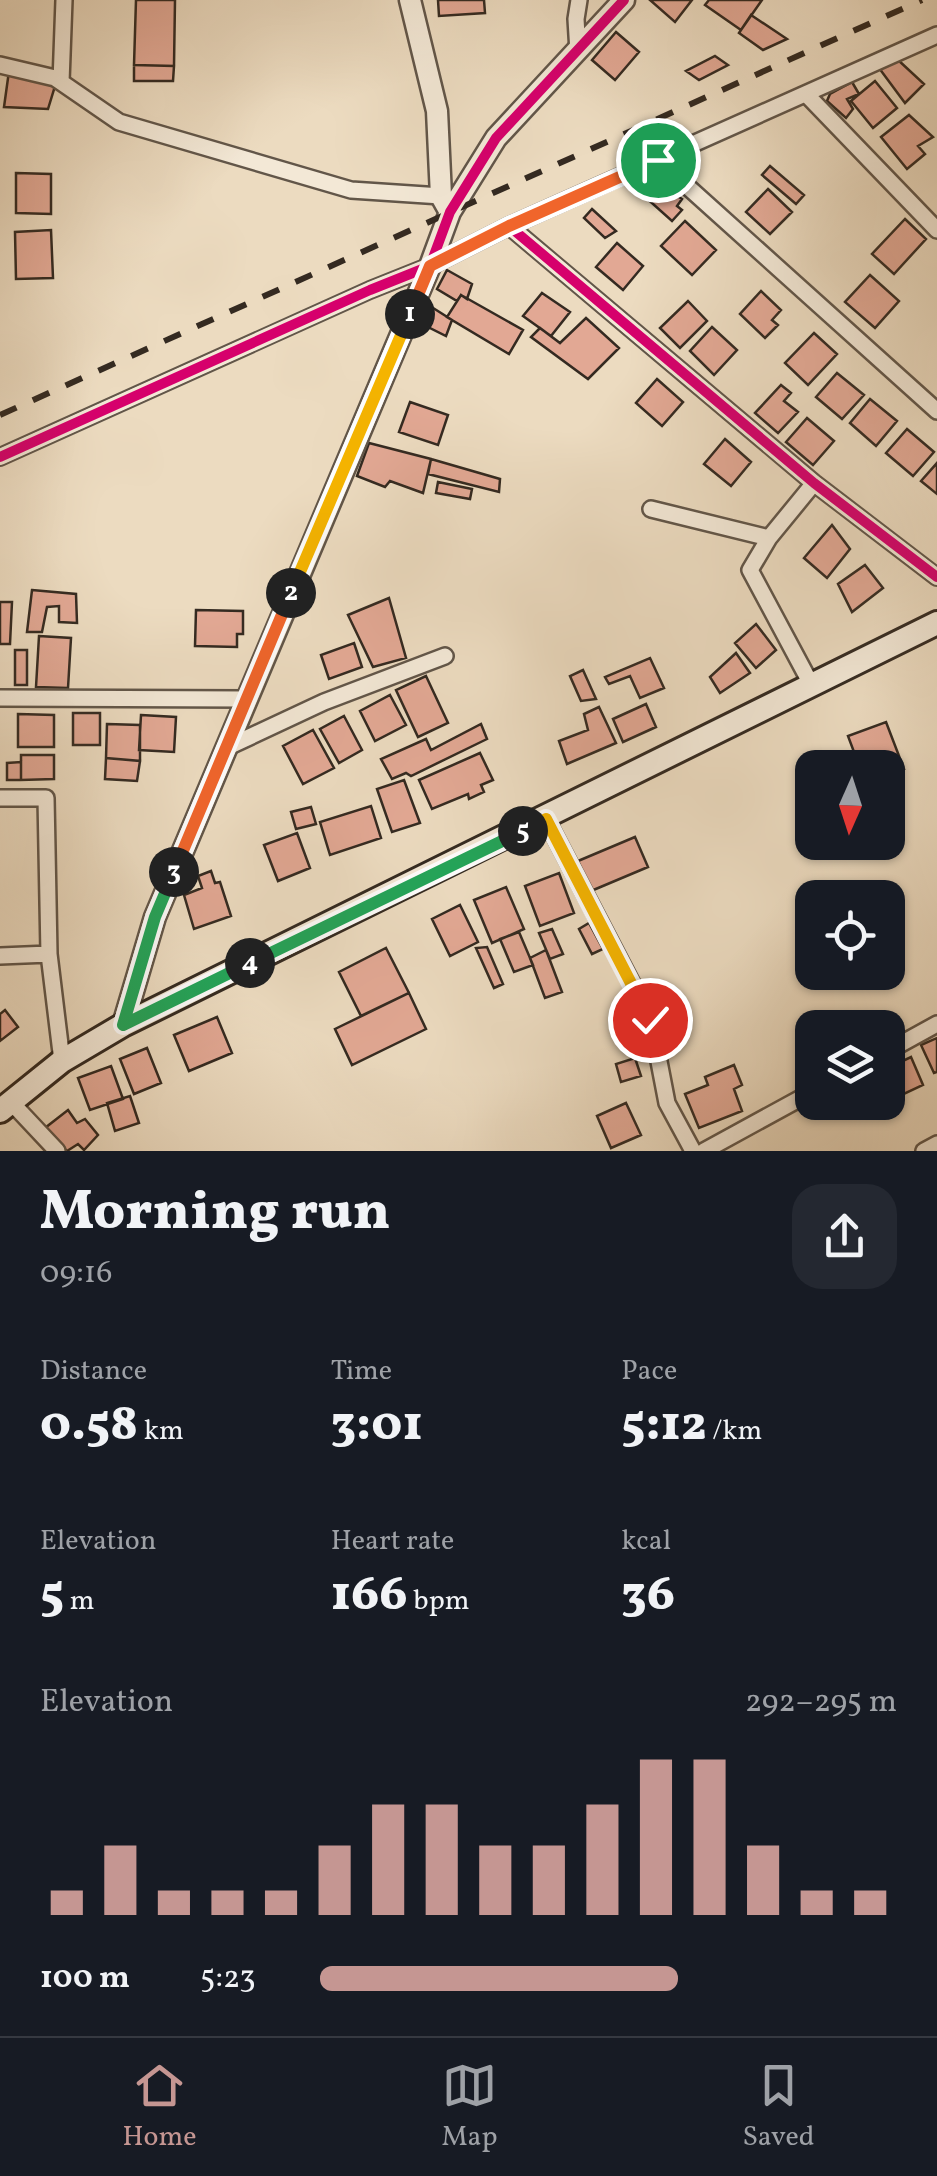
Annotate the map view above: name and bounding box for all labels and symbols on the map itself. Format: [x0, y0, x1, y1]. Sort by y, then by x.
pin [616, 118, 701, 203]
pin: 1 [385, 289, 435, 339]
pin: 2 [266, 568, 316, 618]
north arrow [795, 750, 905, 860]
pin: 5 [498, 806, 548, 856]
pin: 3 [149, 847, 199, 897]
pin: 4 [225, 938, 275, 988]
pin [608, 978, 693, 1063]

